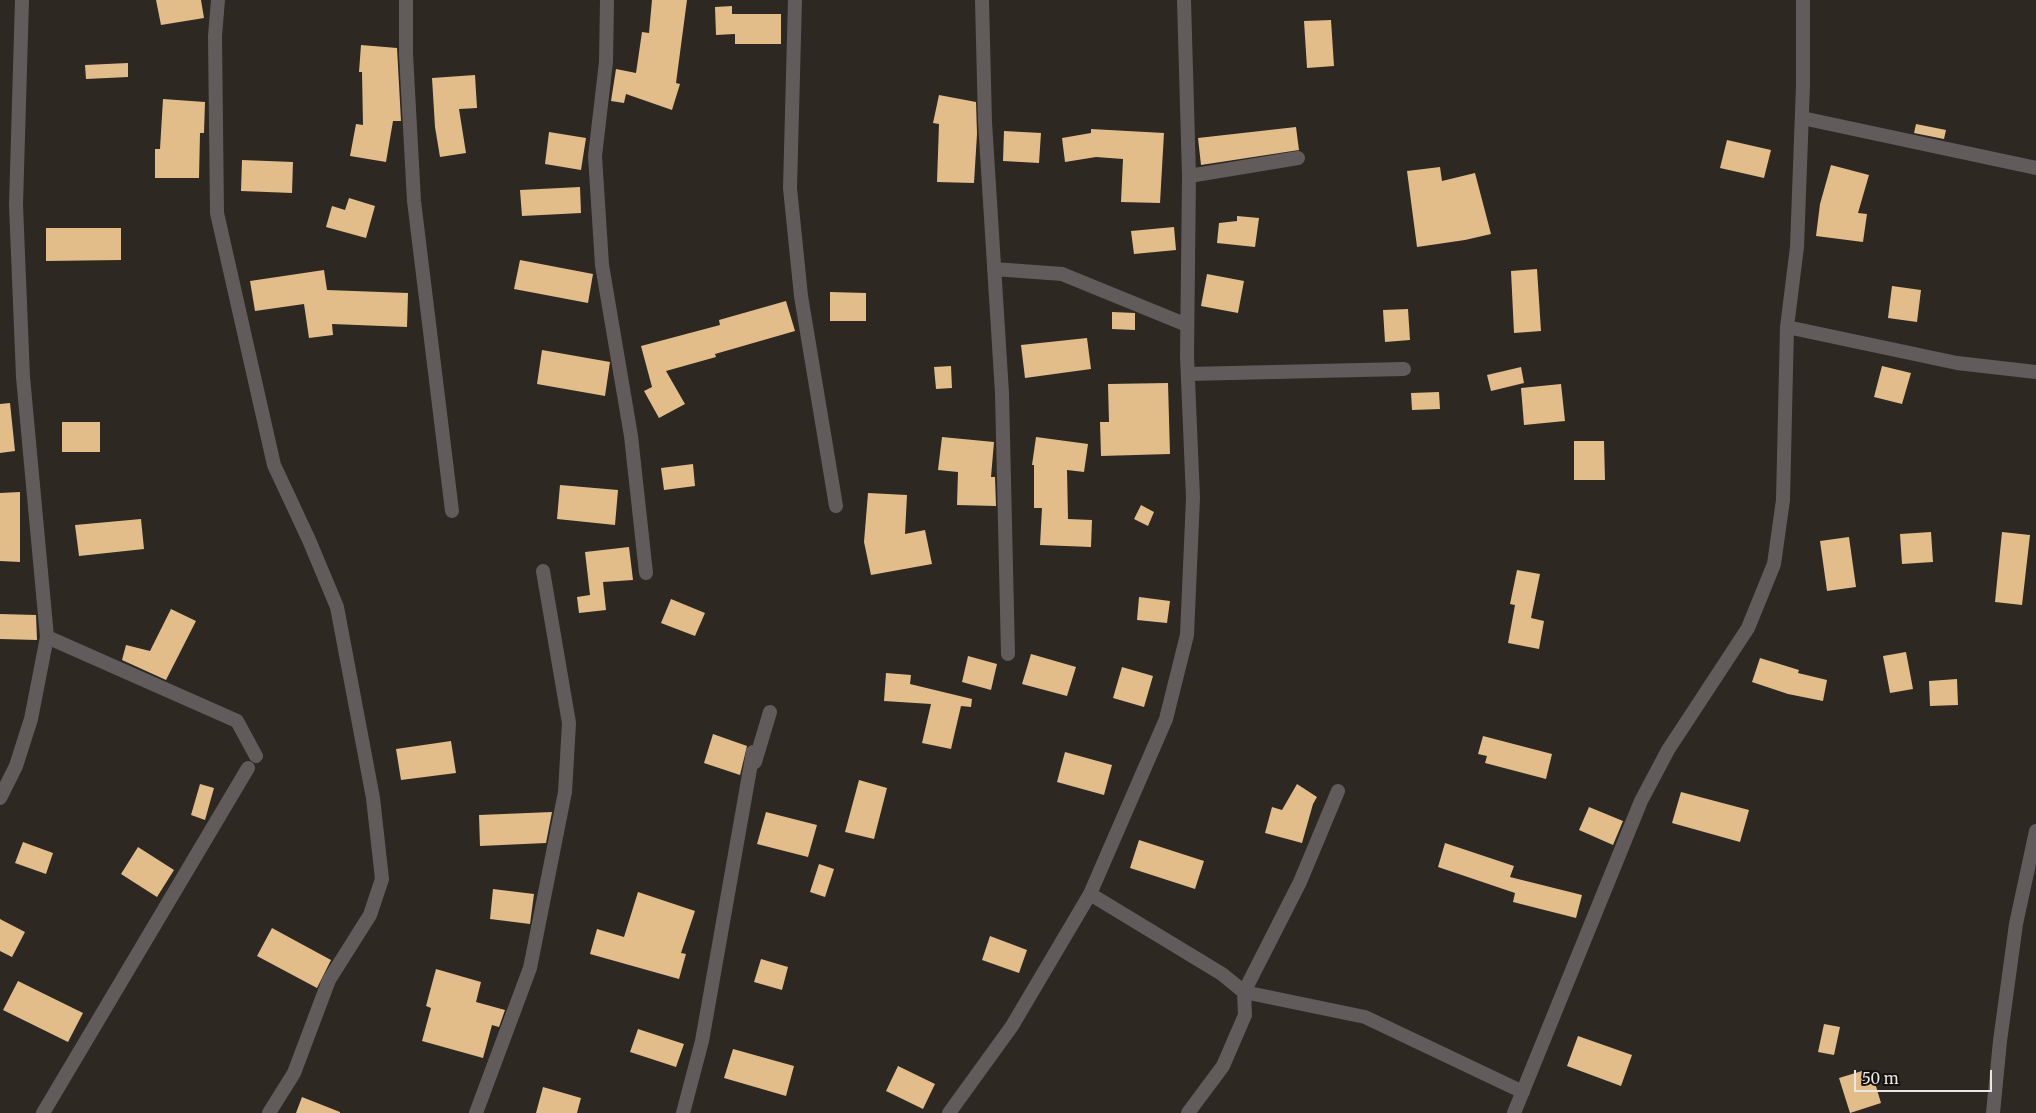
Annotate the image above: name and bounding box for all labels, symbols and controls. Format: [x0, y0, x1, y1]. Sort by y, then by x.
scale bar [1856, 1060, 1994, 1092]
text: 50 m [1862, 1069, 1899, 1088]

